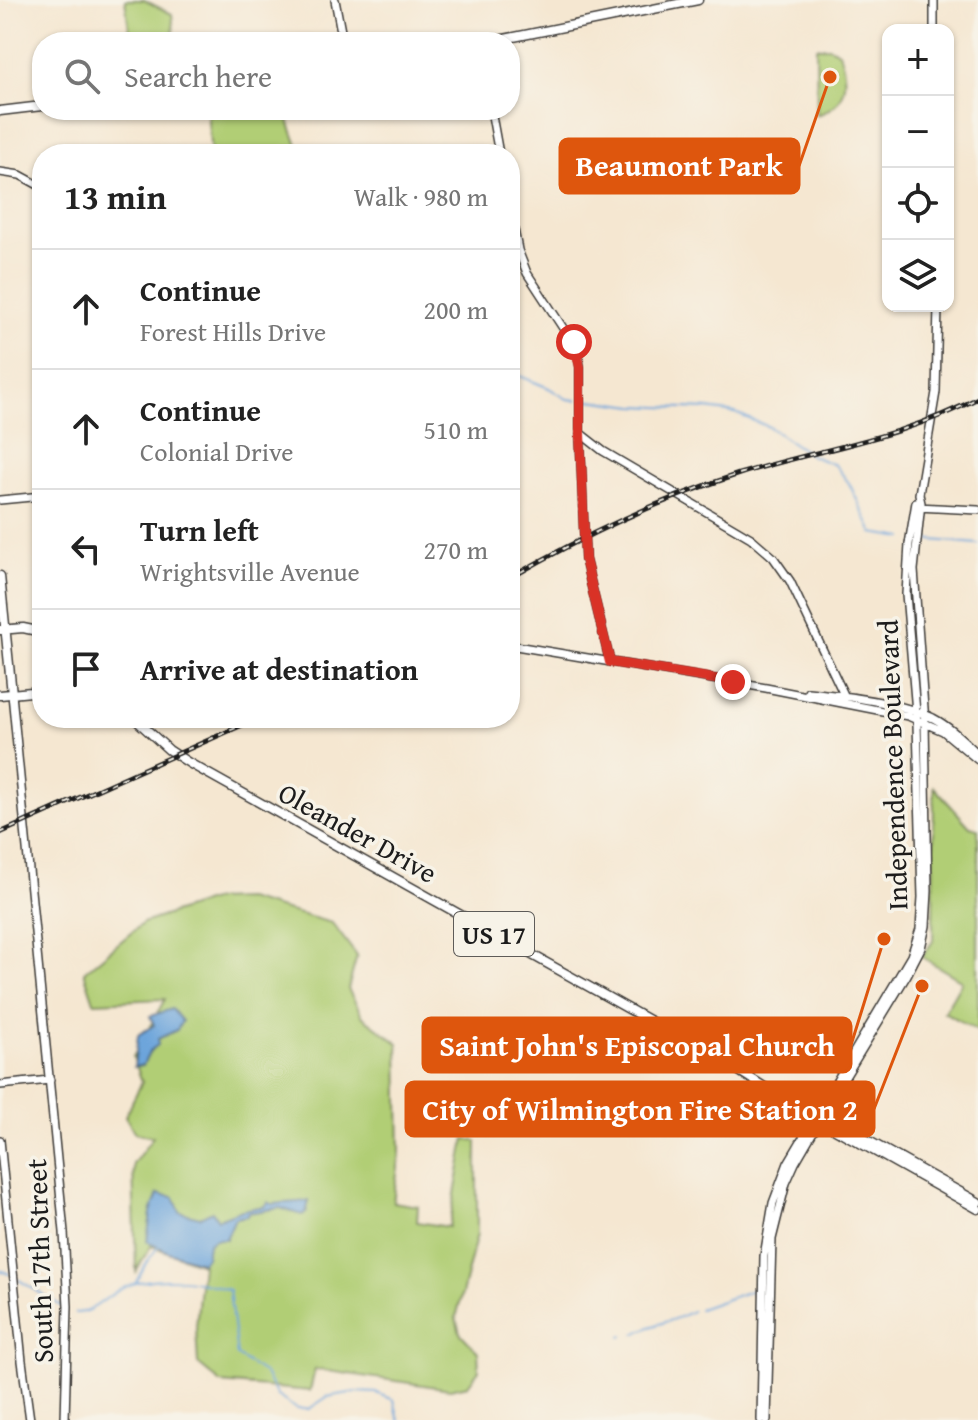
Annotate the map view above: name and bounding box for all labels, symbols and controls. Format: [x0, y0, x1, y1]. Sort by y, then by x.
map controls [882, 24, 954, 312]
button: + [882, 24, 954, 96]
search box [32, 32, 520, 120]
icon: search [60, 54, 104, 98]
text: Search here [124, 54, 272, 98]
button: − [882, 96, 954, 168]
callout: Beaumont Park [560, 139, 799, 193]
text: Beaumont Park [576, 143, 783, 187]
button: locate [882, 168, 954, 240]
text: 13 min [64, 172, 166, 221]
text: Walk · 980 m [354, 177, 488, 216]
button: layers [882, 240, 954, 312]
text: Continue [140, 268, 261, 312]
icon: ahead [64, 287, 108, 331]
text: 200 m [423, 290, 488, 329]
text: Forest Hills Drive [140, 312, 326, 351]
route start [556, 324, 592, 360]
text: Continue [140, 388, 261, 432]
icon: ahead [64, 407, 108, 451]
text: 510 m [423, 410, 488, 449]
text: Colonial Drive [140, 432, 294, 471]
text: Turn left [140, 508, 259, 552]
icon: left [64, 527, 108, 571]
text: 270 m [423, 530, 488, 569]
text: Wrightsville Avenue [140, 552, 360, 591]
street label: Independence Boulevard [866, 619, 918, 911]
icon: arrive [64, 647, 108, 691]
text: Arrive at destination [140, 647, 418, 691]
route end [715, 664, 751, 700]
street label: Oleander Drive [271, 772, 445, 892]
road number: US 17 [454, 912, 534, 956]
callout: Saint John's Episcopal Church [423, 1018, 851, 1072]
text: Saint John's Episcopal Church [439, 1023, 835, 1067]
callout: City of Wilmington Fire Station 2 [406, 1082, 874, 1136]
text: City of Wilmington Fire Station 2 [422, 1087, 858, 1131]
street label: South 17th Street [15, 1158, 63, 1364]

